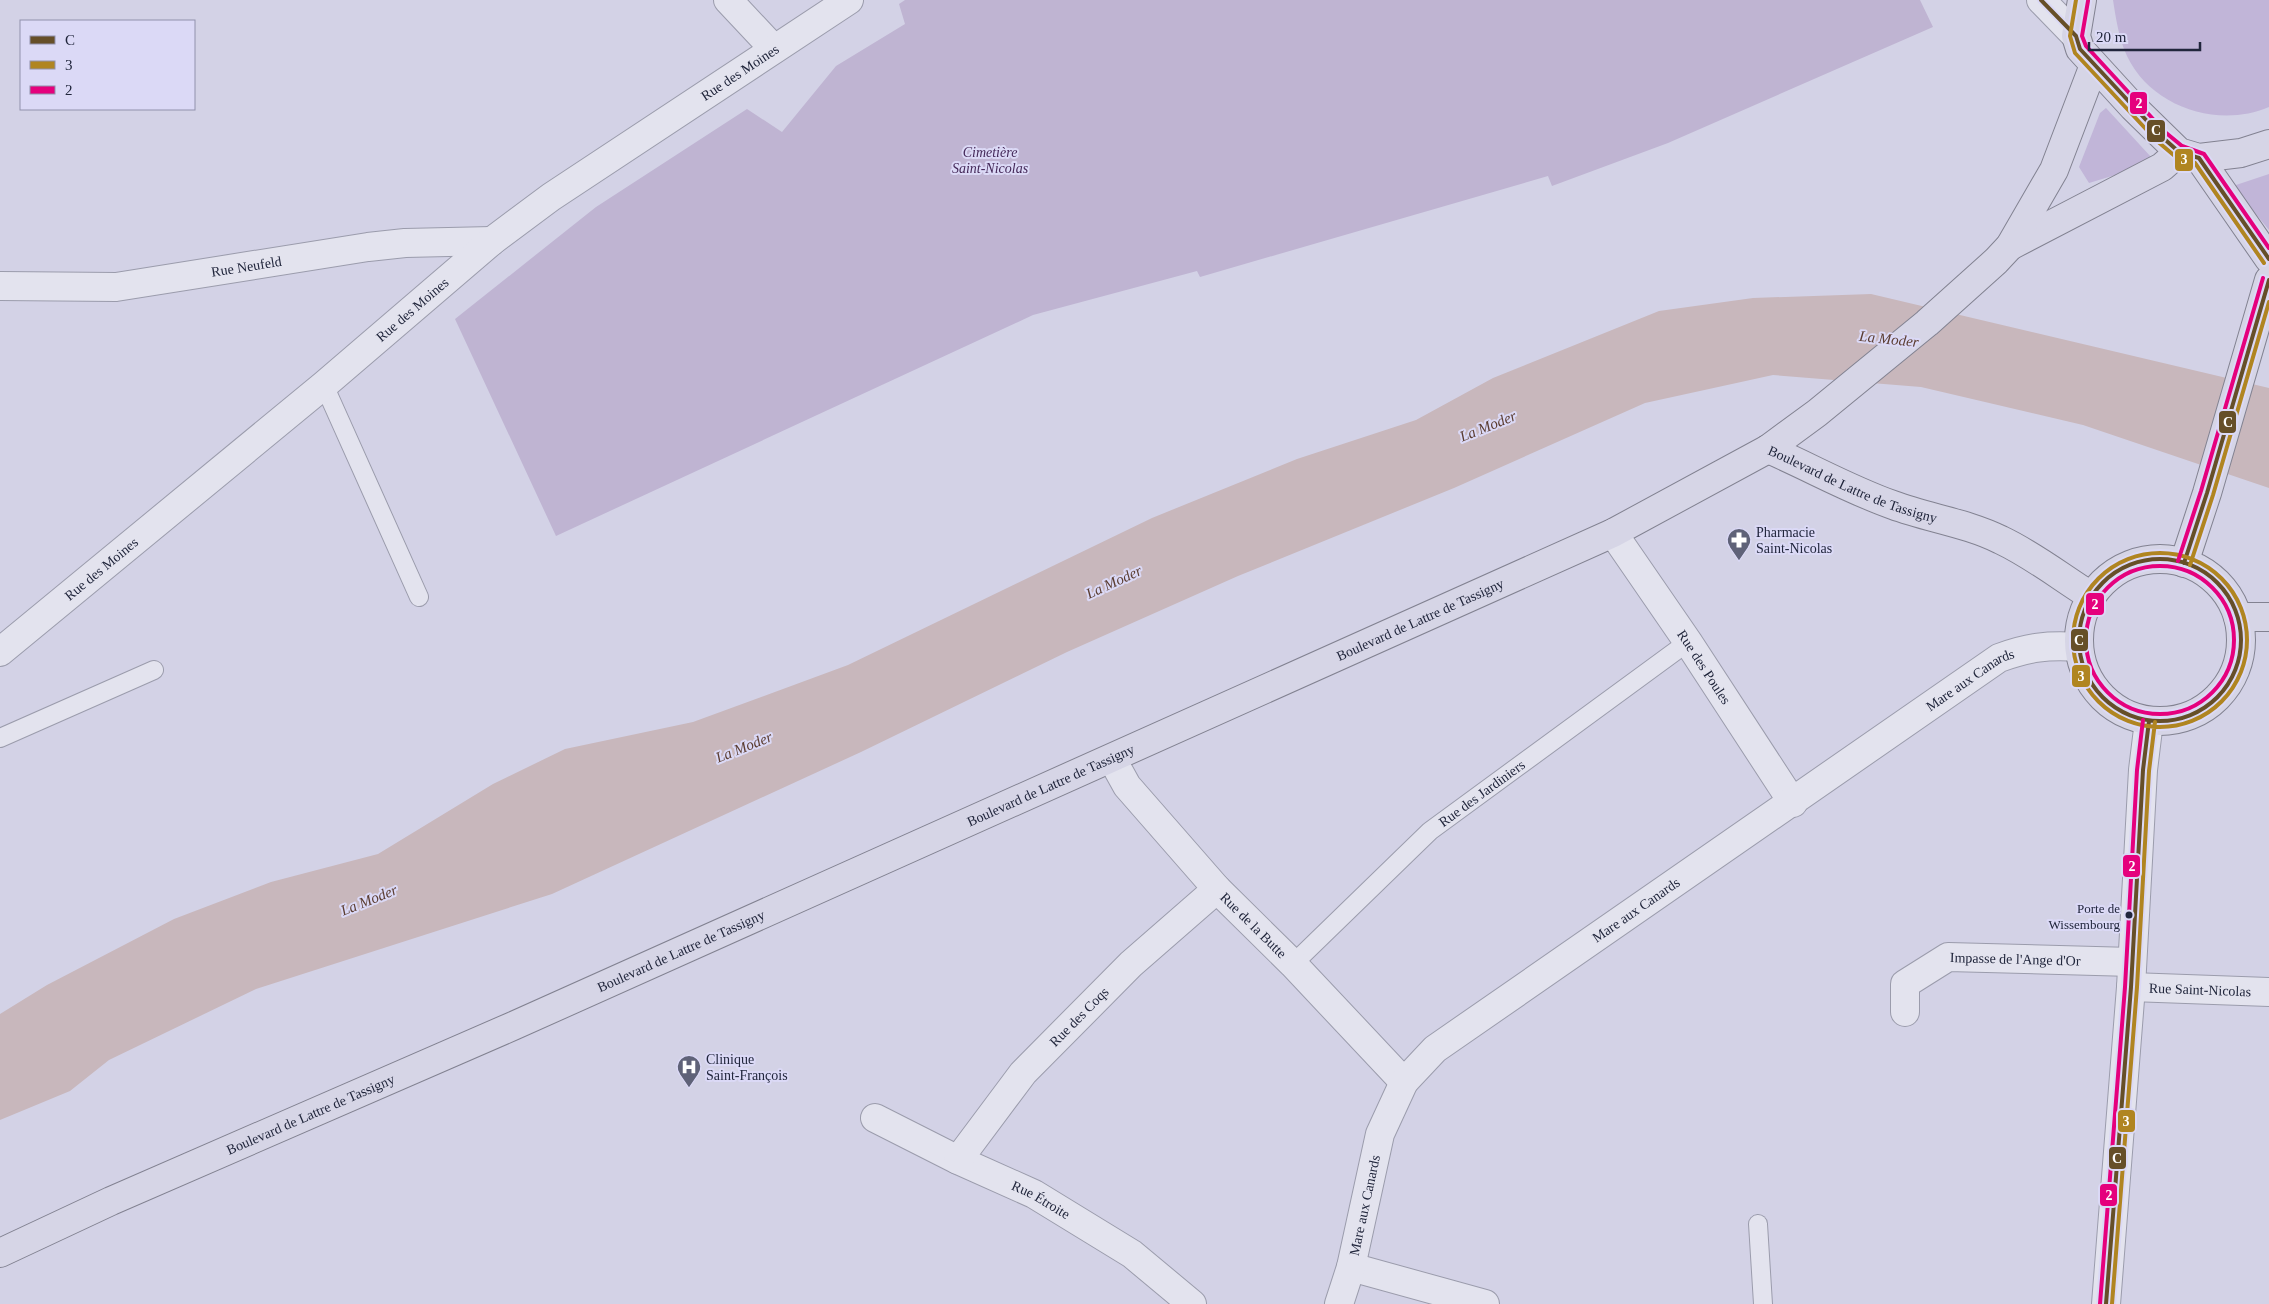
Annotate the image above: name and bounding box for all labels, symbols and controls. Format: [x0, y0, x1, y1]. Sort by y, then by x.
legend [20, 20, 195, 110]
scale bar [2089, 20, 2200, 52]
text: 20 m [2096, 29, 2127, 45]
text: C [65, 32, 75, 48]
street label: Rue des Moines [698, 41, 782, 103]
text: 3 [65, 57, 73, 73]
text: 2 [65, 82, 73, 98]
line badge: 2 [2129, 91, 2148, 115]
text: 2 [2136, 96, 2143, 111]
line badge: C [2146, 119, 2166, 143]
text: C [2151, 123, 2161, 138]
park label: Cimetière Saint-Nicolas [952, 145, 1029, 176]
line badge: 3 [2174, 148, 2194, 172]
text: 3 [2181, 152, 2188, 167]
street label: Rue Neufeld [210, 253, 283, 279]
street label: Rue des Moines [373, 274, 451, 344]
water label: La Moder [1858, 328, 1920, 350]
water label: La Moder [1456, 407, 1519, 445]
line badge: C [2218, 410, 2237, 434]
text: C [2223, 415, 2233, 430]
street label: Boulevard de Lattre de Tassigny [1766, 443, 1939, 525]
place label: Pharmacie Saint-Nicolas [1756, 525, 1832, 556]
pharmacy icon: Pharmacie Saint-Nicolas [1726, 527, 1752, 561]
street label: Rue des Moines [62, 534, 141, 603]
water label: La Moder [1083, 562, 1145, 602]
street label: Boulevard de Lattre de Tassigny [1334, 576, 1506, 663]
line badge: 2 [2085, 592, 2105, 616]
text: 2 [2092, 597, 2099, 612]
street label: Rue des Poules [1674, 627, 1734, 707]
line badge: C [2070, 628, 2089, 652]
text: C [2074, 633, 2084, 648]
street label: Mare aux Canards [1923, 646, 2016, 714]
line badge: 3 [2071, 664, 2091, 688]
text: 3 [2078, 669, 2085, 684]
water label: La Moder [712, 728, 775, 766]
street label: Boulevard de Lattre de Tassigny [965, 741, 1136, 829]
street label: Rue des Jardiniers [1436, 757, 1528, 830]
line badge: 2 [2122, 854, 2141, 878]
text: 2 [2129, 859, 2136, 874]
street label: Mare aux Canards [1589, 874, 1682, 945]
water label: La Moder [337, 881, 400, 919]
street label: Rue de la Butte [1217, 889, 1290, 961]
place label: Porte de Wissembourg [2049, 901, 2120, 932]
street label: Boulevard de Lattre de Tassigny [595, 907, 767, 995]
marker: Porte de Wissembourg [2124, 910, 2134, 920]
street label: Impasse de l'Ange d'Or [1950, 950, 2081, 968]
street label: Rue Saint-Nicolas [2149, 980, 2251, 999]
street label: Rue des Coqs [1046, 984, 1111, 1049]
place label: Clinique Saint-François [706, 1052, 788, 1083]
hospital icon: Clinique Saint-François [676, 1054, 702, 1088]
street label: Boulevard de Lattre de Tassigny [224, 1071, 397, 1157]
line badge: 3 [2117, 1109, 2136, 1133]
text: 3 [2123, 1114, 2130, 1129]
line badge: C [2108, 1146, 2127, 1170]
text: C [2112, 1151, 2122, 1166]
street label: Mare aux Canards [1346, 1154, 1383, 1257]
street label: Rue Étroite [1010, 1178, 1073, 1222]
line badge: 2 [2099, 1183, 2118, 1207]
text: 2 [2106, 1188, 2113, 1203]

